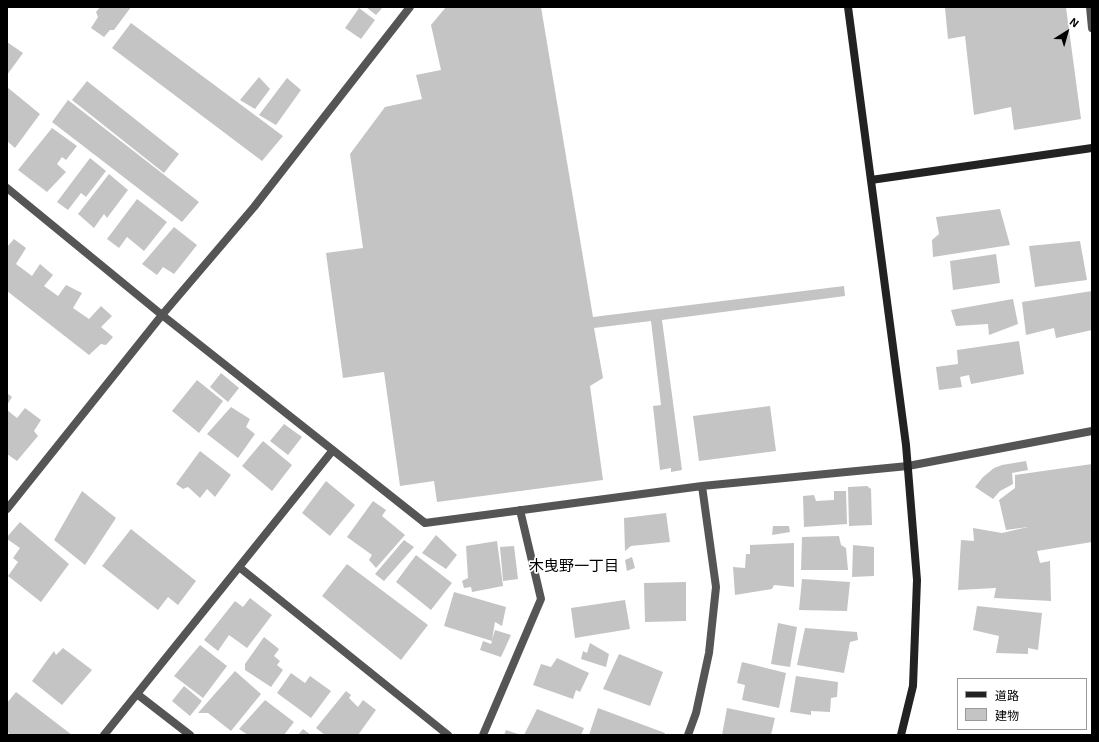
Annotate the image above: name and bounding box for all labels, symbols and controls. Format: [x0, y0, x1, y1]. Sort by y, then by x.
north arrow [1047, 12, 1087, 52]
text: N [1067, 14, 1082, 30]
district label: 木曳野一丁目 [529, 557, 619, 575]
legend [957, 678, 1087, 730]
text: 道路 [995, 688, 1019, 702]
text: 建物 [995, 708, 1019, 722]

